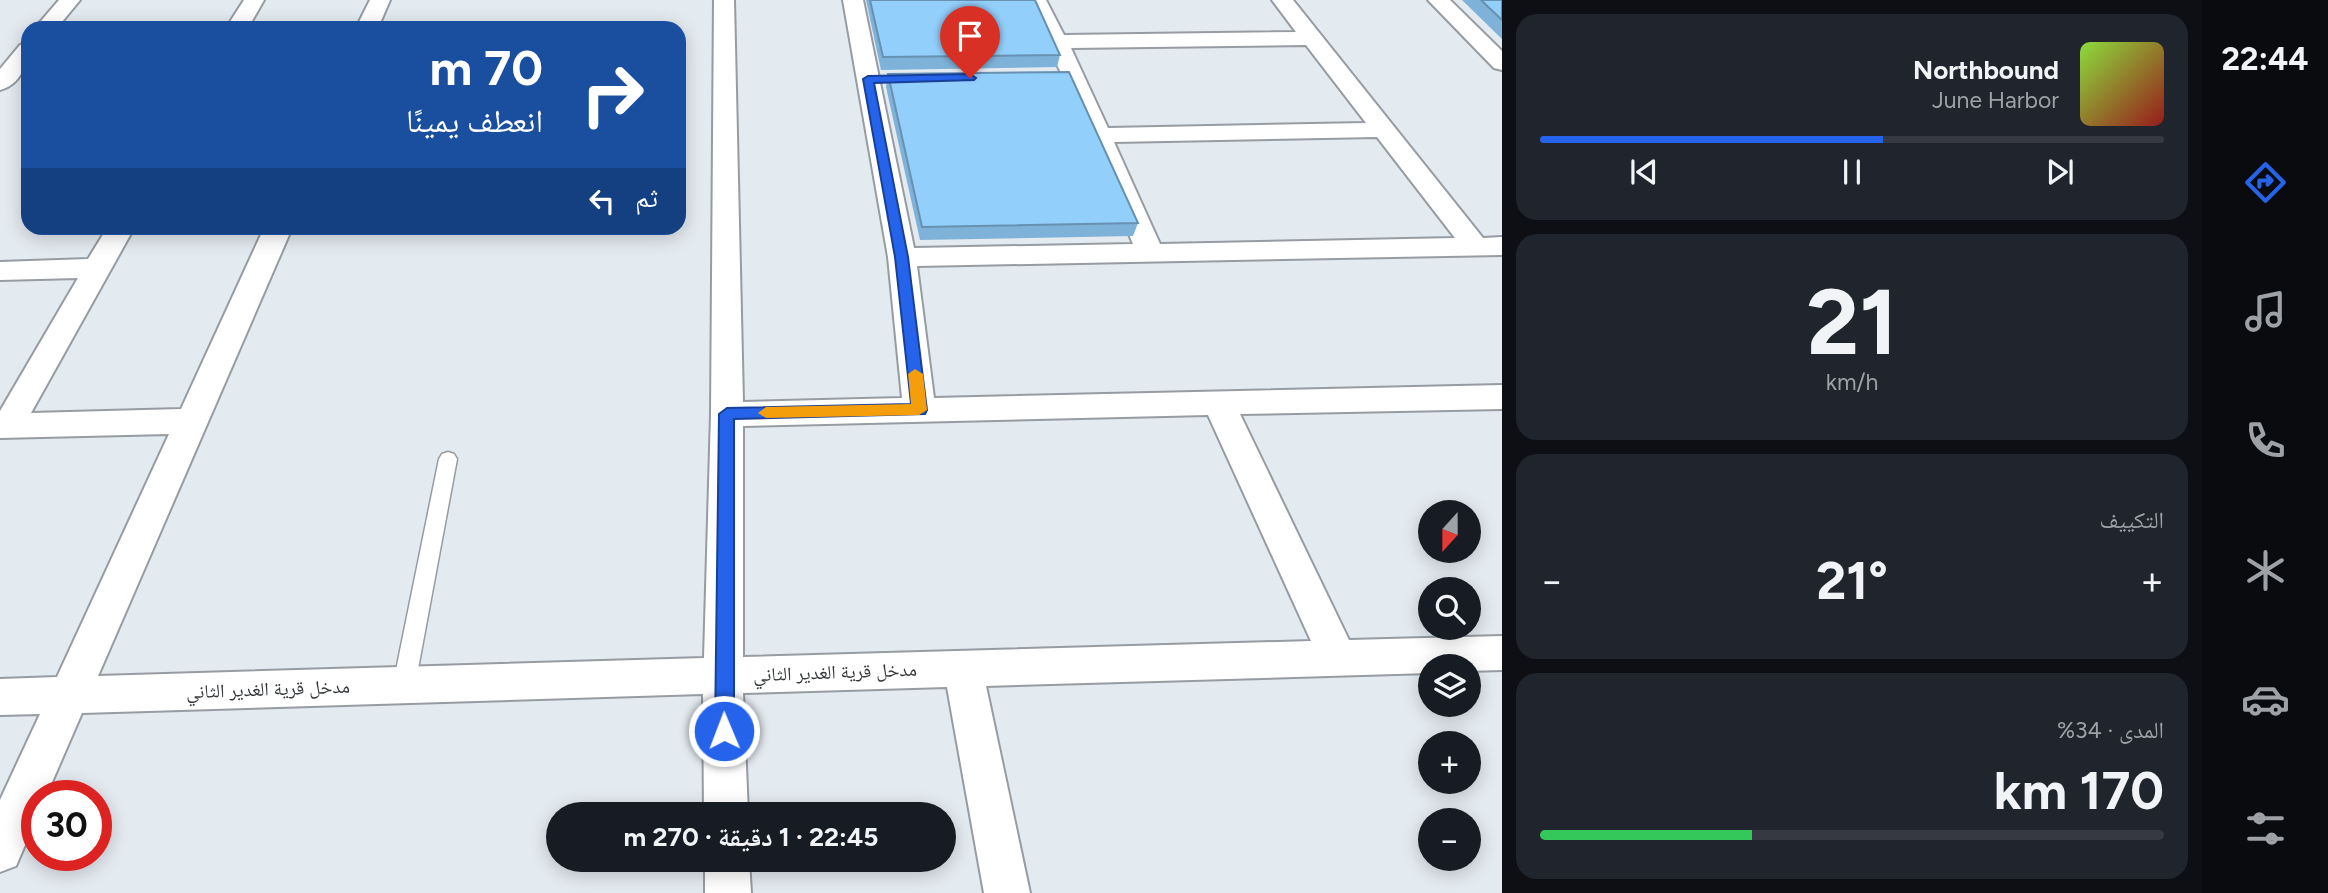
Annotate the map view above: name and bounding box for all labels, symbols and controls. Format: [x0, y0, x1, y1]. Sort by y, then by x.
pin [940, 6, 1000, 78]
icon: arrive [951, 17, 989, 55]
text: 70 m [430, 38, 543, 97]
text: 22:44 [2221, 40, 2309, 78]
icon: right [567, 49, 658, 140]
text: Northbound [1913, 54, 2059, 86]
text: June Harbor [1932, 86, 2059, 114]
text: انعطف يمينًا [406, 102, 543, 140]
icon: previous [1625, 153, 1663, 191]
icon: pause [1833, 153, 1871, 191]
icon: next [2041, 153, 2079, 191]
icon: directions [2241, 158, 2290, 207]
icon: left [583, 182, 621, 220]
text: ثم [635, 182, 658, 214]
text: 21 [1806, 268, 1898, 377]
icon: music [2241, 287, 2290, 336]
text: km/h [1826, 368, 1878, 396]
icon: phone [2241, 416, 2290, 465]
north arrow [1418, 500, 1480, 564]
map controls [1418, 500, 1481, 871]
text: التكييف [2099, 506, 2164, 534]
icon: climate [2241, 546, 2290, 595]
text: 21° [1816, 550, 1888, 612]
text: − [1540, 558, 1564, 604]
text: + [2140, 558, 2164, 604]
button: search [1418, 577, 1481, 640]
button: layers [1418, 654, 1481, 717]
street label: مدخل قرية الغدير الثاني [753, 658, 917, 690]
street label: مدخل قرية الغدير الثاني [186, 675, 350, 707]
icon: car [2241, 675, 2290, 724]
position arrow [687, 694, 761, 768]
text: المدى · 34% [2057, 716, 2164, 744]
button: + [1418, 731, 1481, 794]
text: 170 km [1994, 760, 2164, 822]
speed limit sign: 30 [21, 780, 112, 871]
icon: filters [2241, 804, 2290, 853]
button: − [1418, 808, 1481, 871]
text: 22:45 · 1 دقيقة · 270 m [624, 821, 878, 853]

